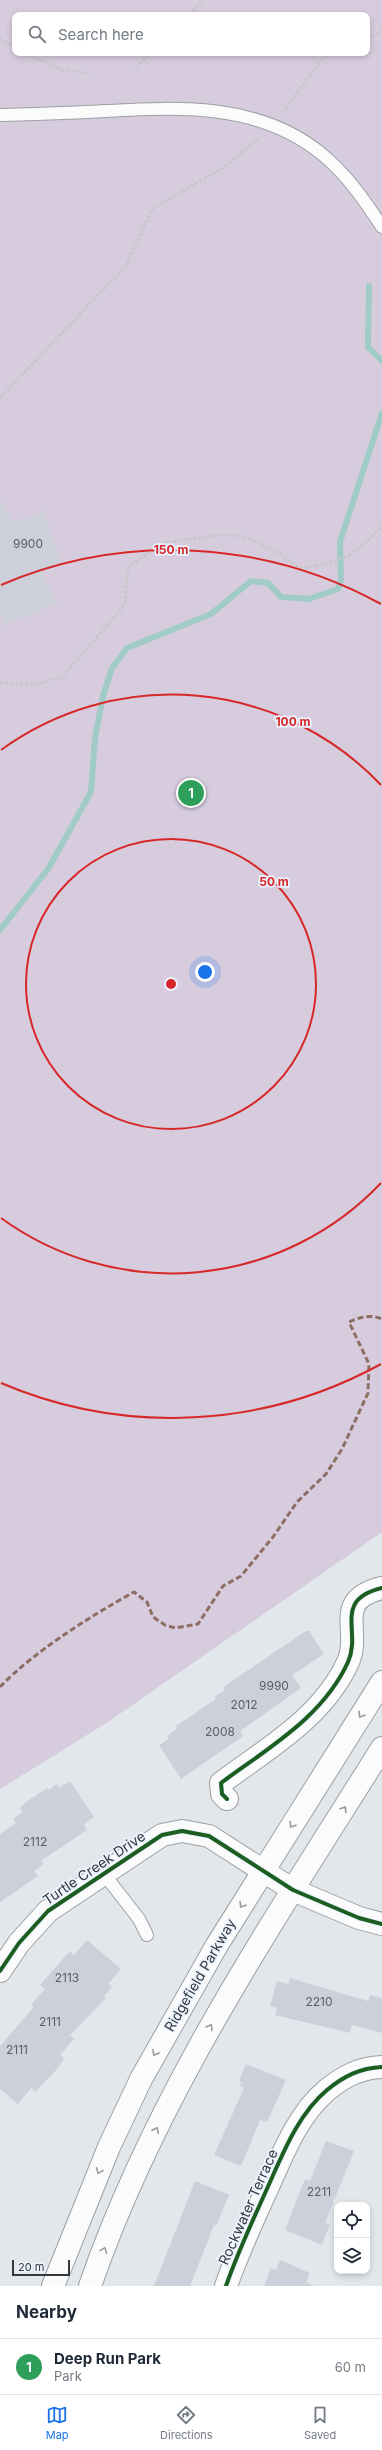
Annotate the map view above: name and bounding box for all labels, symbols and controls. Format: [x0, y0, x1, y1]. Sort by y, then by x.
search box [12, 12, 370, 56]
icon: search [26, 23, 48, 45]
text: Search here [58, 25, 144, 44]
house number: 9900 [13, 536, 43, 551]
text: 150 m [154, 542, 188, 557]
text: 100 m [275, 714, 311, 729]
pin: 1 [178, 778, 204, 808]
text: 50 m [259, 874, 289, 889]
your location [195, 962, 215, 982]
centre of rings [164, 977, 178, 991]
house number: 9990 [259, 1678, 289, 1693]
house number: 2012 [230, 1697, 258, 1712]
one-way arrow [358, 1711, 366, 1718]
house number: 2008 [205, 1724, 235, 1739]
one-way arrow [339, 1806, 346, 1813]
one-way arrow [290, 1821, 297, 1828]
street label: Turtle Creek Drive [39, 1827, 148, 1908]
house number: 2112 [23, 1834, 47, 1849]
one-way arrow [239, 1901, 247, 1908]
street label: Ridgefield Parkway [160, 1915, 239, 2034]
house number: 2113 [55, 1970, 79, 1985]
house number: 2210 [305, 1994, 333, 2009]
house number: 2111 [39, 2014, 61, 2029]
one-way arrow [206, 2024, 213, 2031]
house number: 2111 [6, 2042, 28, 2057]
one-way arrow [153, 2049, 160, 2057]
one-way arrow [151, 2127, 159, 2135]
street label: Rockwater Terrace [214, 2146, 281, 2267]
one-way arrow [96, 2166, 104, 2174]
house number: 2211 [307, 2184, 331, 2199]
map controls [334, 2202, 370, 2274]
button: locate [334, 2202, 370, 2238]
button: layers [334, 2238, 370, 2274]
one-way arrow [99, 2246, 107, 2254]
scale bar [12, 2258, 70, 2277]
text: 20 m [18, 2260, 44, 2274]
text: Nearby [16, 2302, 77, 2322]
text: Deep Run Park [54, 2349, 161, 2368]
text: 1 [26, 2359, 32, 2375]
text: 60 m [335, 2359, 366, 2375]
text: Park [54, 2368, 82, 2384]
tab: Map [46, 2404, 69, 2442]
tab: Directions [160, 2404, 213, 2442]
tab: Saved [304, 2404, 336, 2442]

